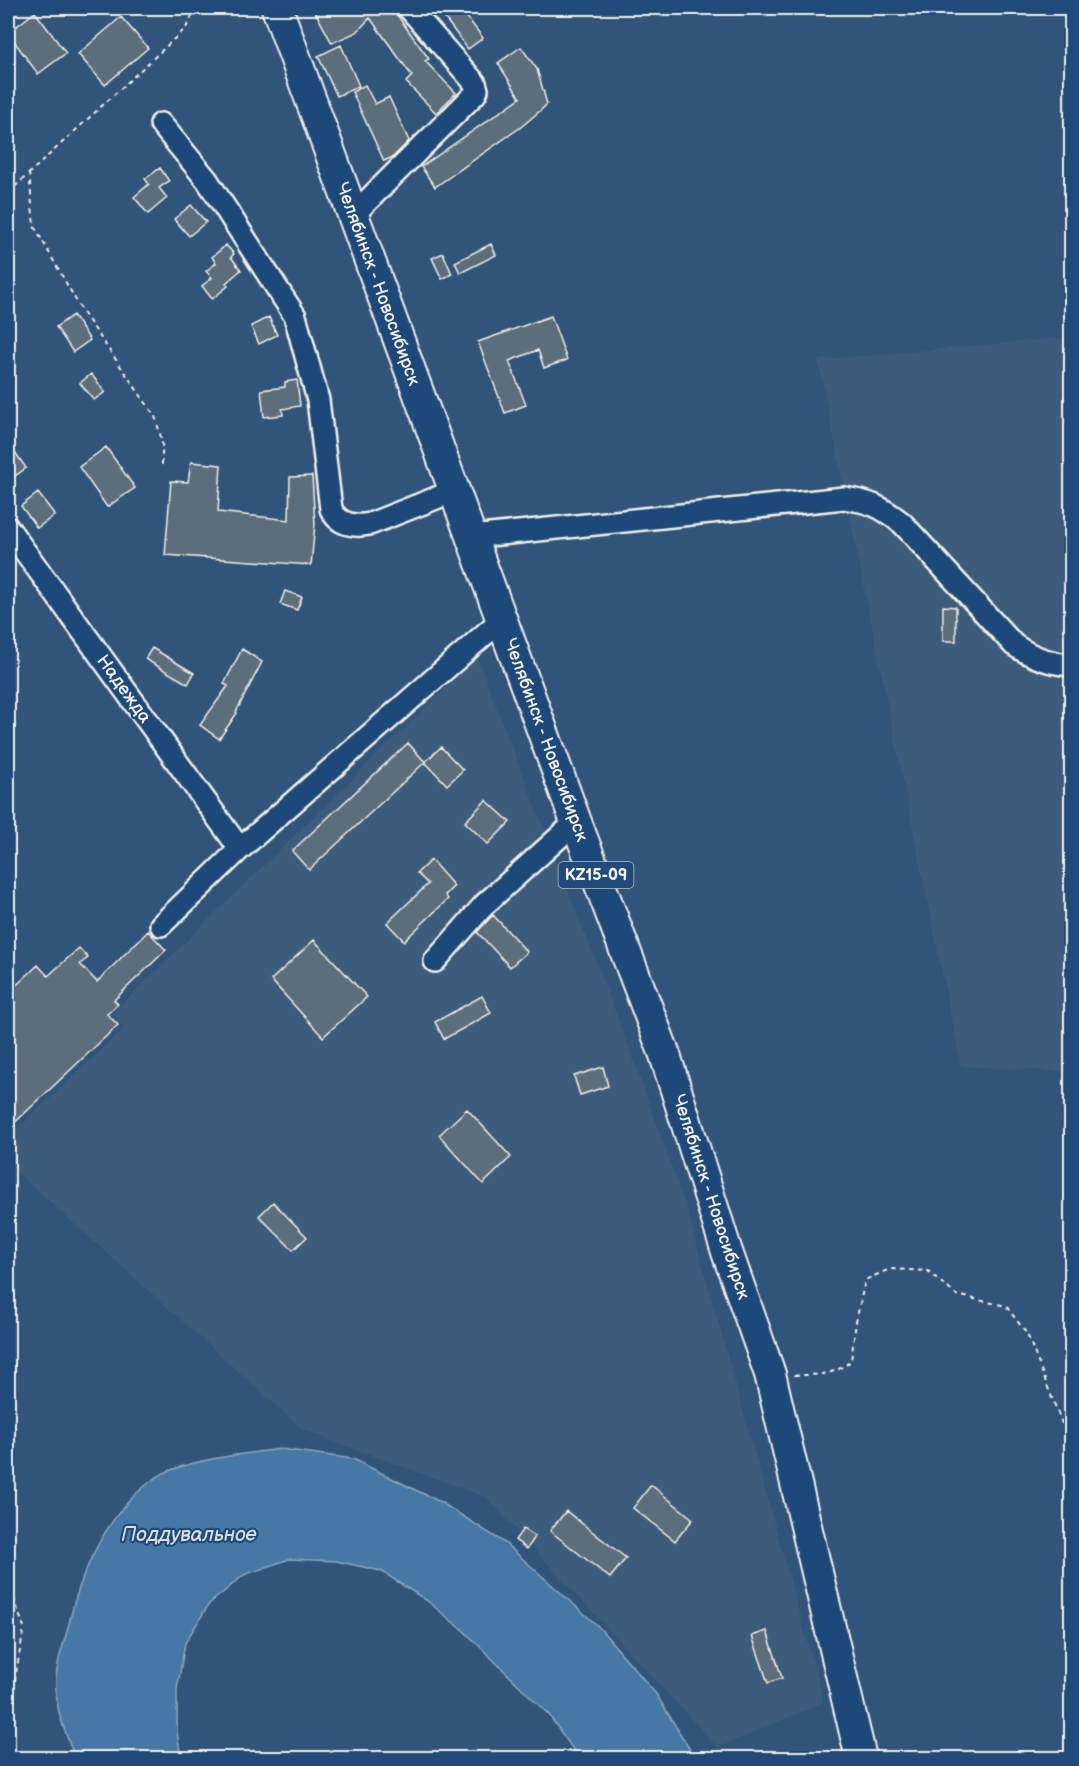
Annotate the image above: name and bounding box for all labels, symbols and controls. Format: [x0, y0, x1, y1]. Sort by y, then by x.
street label: Челябинск - Новосибирск [331, 180, 425, 389]
street label: Челябинск - Новосибирск [499, 636, 593, 845]
street label: Надежда [92, 651, 156, 727]
road number: KZ15-09 [558, 862, 634, 888]
street label: Челябинск - Новосибирск [668, 1092, 754, 1303]
water label: Поддувальное [121, 1523, 257, 1547]

